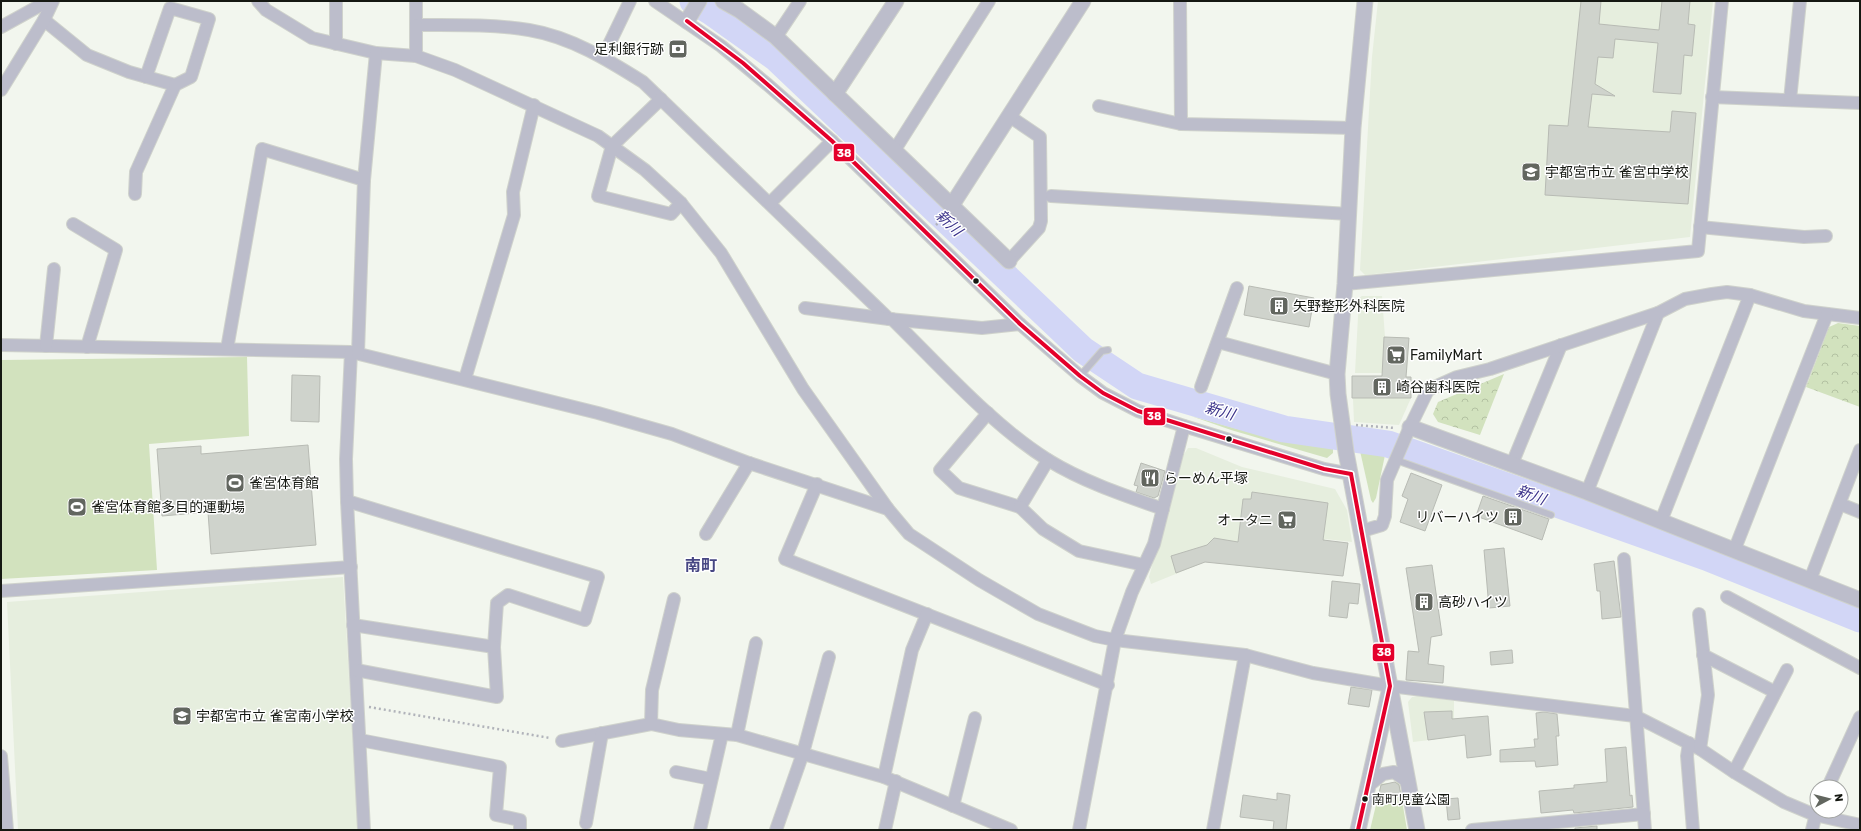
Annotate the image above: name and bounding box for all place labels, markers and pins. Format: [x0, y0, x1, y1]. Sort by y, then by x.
bank icon: 足利銀行跡 [667, 38, 689, 60]
place label: 足利銀行跡 [594, 41, 664, 58]
school or university icon: 宇都宮市立 雀宮中学校 [1520, 161, 1542, 183]
place label: 宇都宮市立 雀宮中学校 [1545, 164, 1688, 181]
unlabelled marker [971, 276, 981, 286]
building icon: 矢野整形外科医院 [1268, 295, 1290, 317]
place label: 矢野整形外科医院 [1293, 298, 1405, 315]
supermarket icon: FamilyMart [1385, 344, 1407, 366]
place label: FamilyMart [1410, 347, 1483, 364]
building icon: 崎谷歯科医院 [1371, 376, 1393, 398]
place label: 崎谷歯科医院 [1396, 379, 1480, 396]
unlabelled marker [1224, 434, 1234, 444]
restaurant icon: らーめん平塚 [1139, 467, 1161, 489]
place label: らーめん平塚 [1164, 470, 1248, 487]
sports icon: 雀宮体育館 [224, 472, 246, 494]
place label: 雀宮体育館 [249, 475, 319, 492]
sports icon: 雀宮体育館多目的運動場 [66, 496, 88, 518]
place label: 雀宮体育館多目的運動場 [91, 499, 245, 516]
building icon: リバーハイツ [1502, 506, 1524, 528]
supermarket icon: オータニ [1276, 509, 1298, 531]
place label: リバーハイツ [1416, 509, 1499, 526]
place label: オータニ [1217, 512, 1273, 529]
building icon: 高砂ハイツ [1413, 591, 1435, 613]
place label: 高砂ハイツ [1438, 594, 1508, 611]
school or university icon: 宇都宮市立 雀宮南小学校 [171, 705, 193, 727]
place label: 宇都宮市立 雀宮南小学校 [196, 708, 353, 725]
place label: 南町児童公園 [1372, 792, 1450, 807]
marker: 南町児童公園 [1360, 794, 1370, 804]

